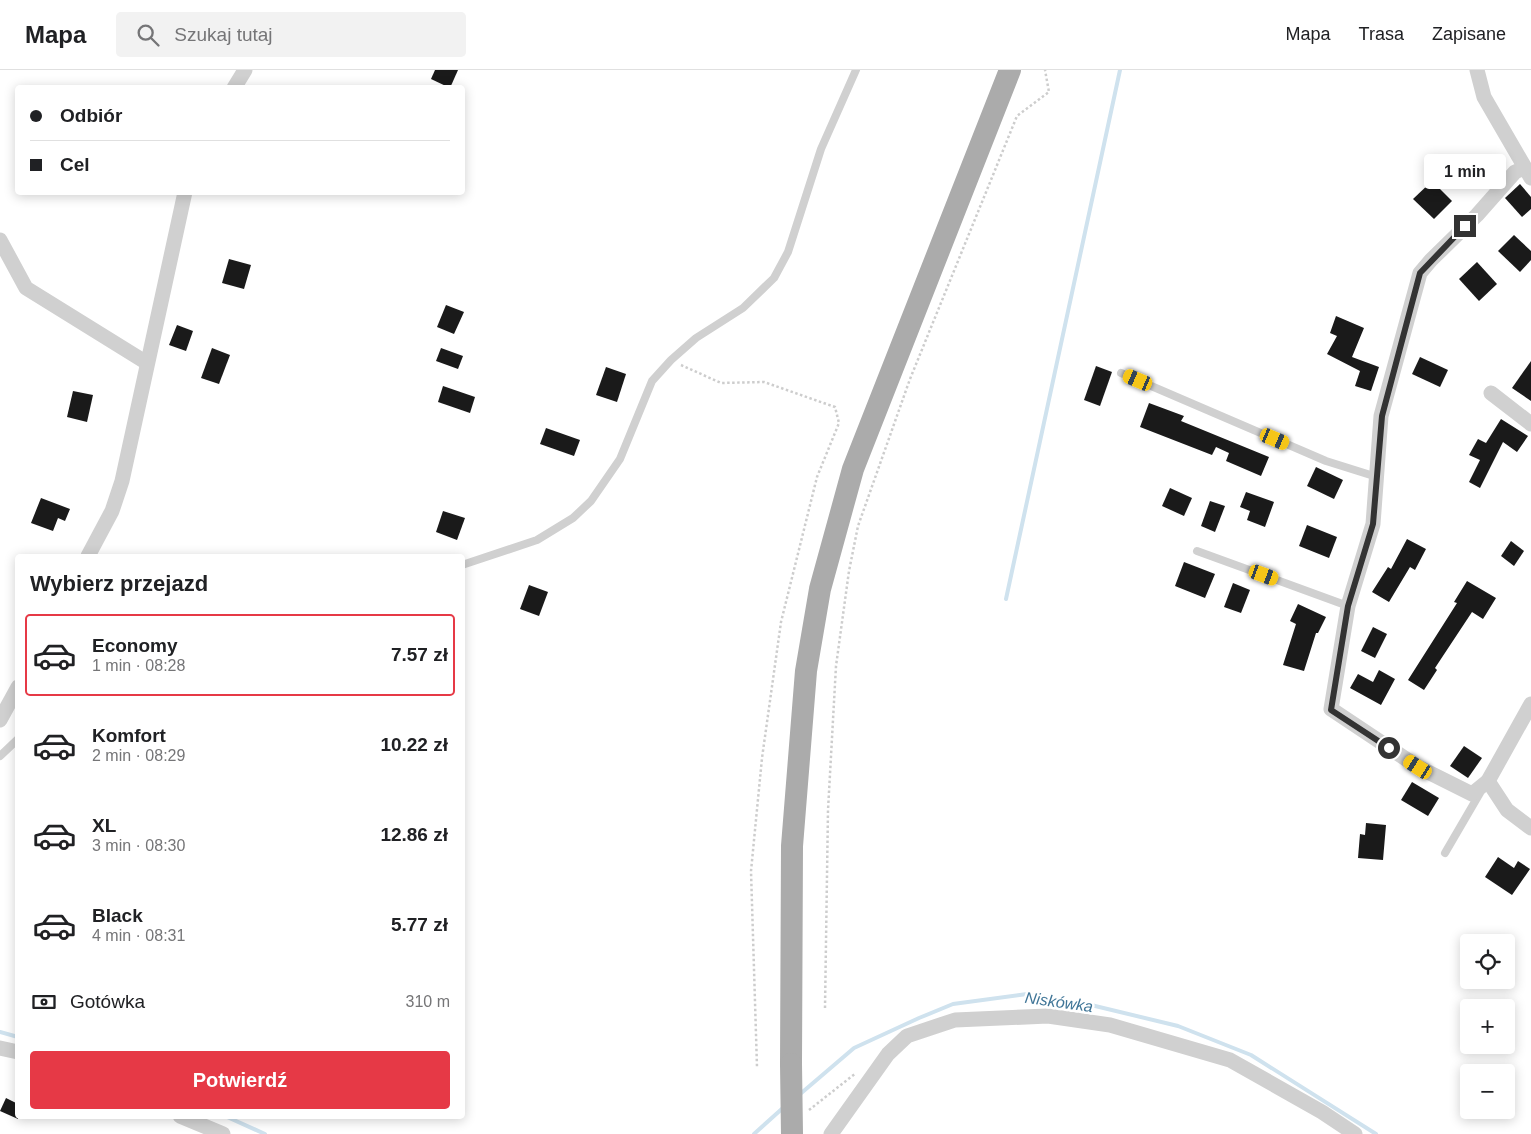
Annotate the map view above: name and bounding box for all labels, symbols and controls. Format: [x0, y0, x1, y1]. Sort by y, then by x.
search box [116, 12, 466, 57]
text: Mapa [25, 21, 86, 48]
icon: search [134, 21, 162, 49]
text: Szukaj tutaj [174, 24, 273, 45]
text: Mapa [1286, 24, 1331, 44]
text: Trasa [1359, 24, 1404, 44]
text: Zapisane [1432, 24, 1506, 44]
text: Odbiór [60, 105, 122, 126]
text: Cel [60, 154, 90, 175]
callout: 1 min [1424, 154, 1506, 188]
text: 1 min [1444, 163, 1486, 180]
route end [1454, 215, 1476, 237]
car [1121, 367, 1154, 393]
car [1258, 426, 1291, 452]
car [1247, 563, 1280, 587]
text: Wybierz przejazd [30, 571, 208, 596]
icon: car [32, 633, 77, 678]
text: Economy [92, 635, 178, 656]
text: 7.57 zł [391, 644, 448, 665]
text: 1 min · 08:28 [92, 657, 185, 674]
icon: car [32, 723, 77, 768]
text: Komfort [92, 725, 166, 746]
text: 10.22 zł [380, 734, 448, 755]
route start [1378, 737, 1400, 759]
text: 2 min · 08:29 [92, 747, 185, 764]
car [1401, 753, 1434, 781]
icon: car [32, 813, 77, 858]
text: XL [92, 815, 116, 836]
text: 12.86 zł [380, 824, 448, 845]
text: 3 min · 08:30 [92, 837, 185, 854]
icon: car [32, 903, 77, 948]
text: Black [92, 905, 143, 926]
text: 5.77 zł [391, 914, 448, 935]
text: 4 min · 08:31 [92, 927, 185, 944]
map controls [1460, 934, 1515, 1119]
button: locate [1460, 934, 1515, 989]
icon: cash [30, 988, 58, 1016]
water label: Niskówka [1024, 989, 1094, 1015]
text: Gotówka [70, 991, 145, 1012]
text: 310 m [406, 993, 450, 1010]
button: + [1460, 999, 1515, 1054]
button: Potwierdź [30, 1051, 450, 1109]
button: − [1460, 1064, 1515, 1119]

